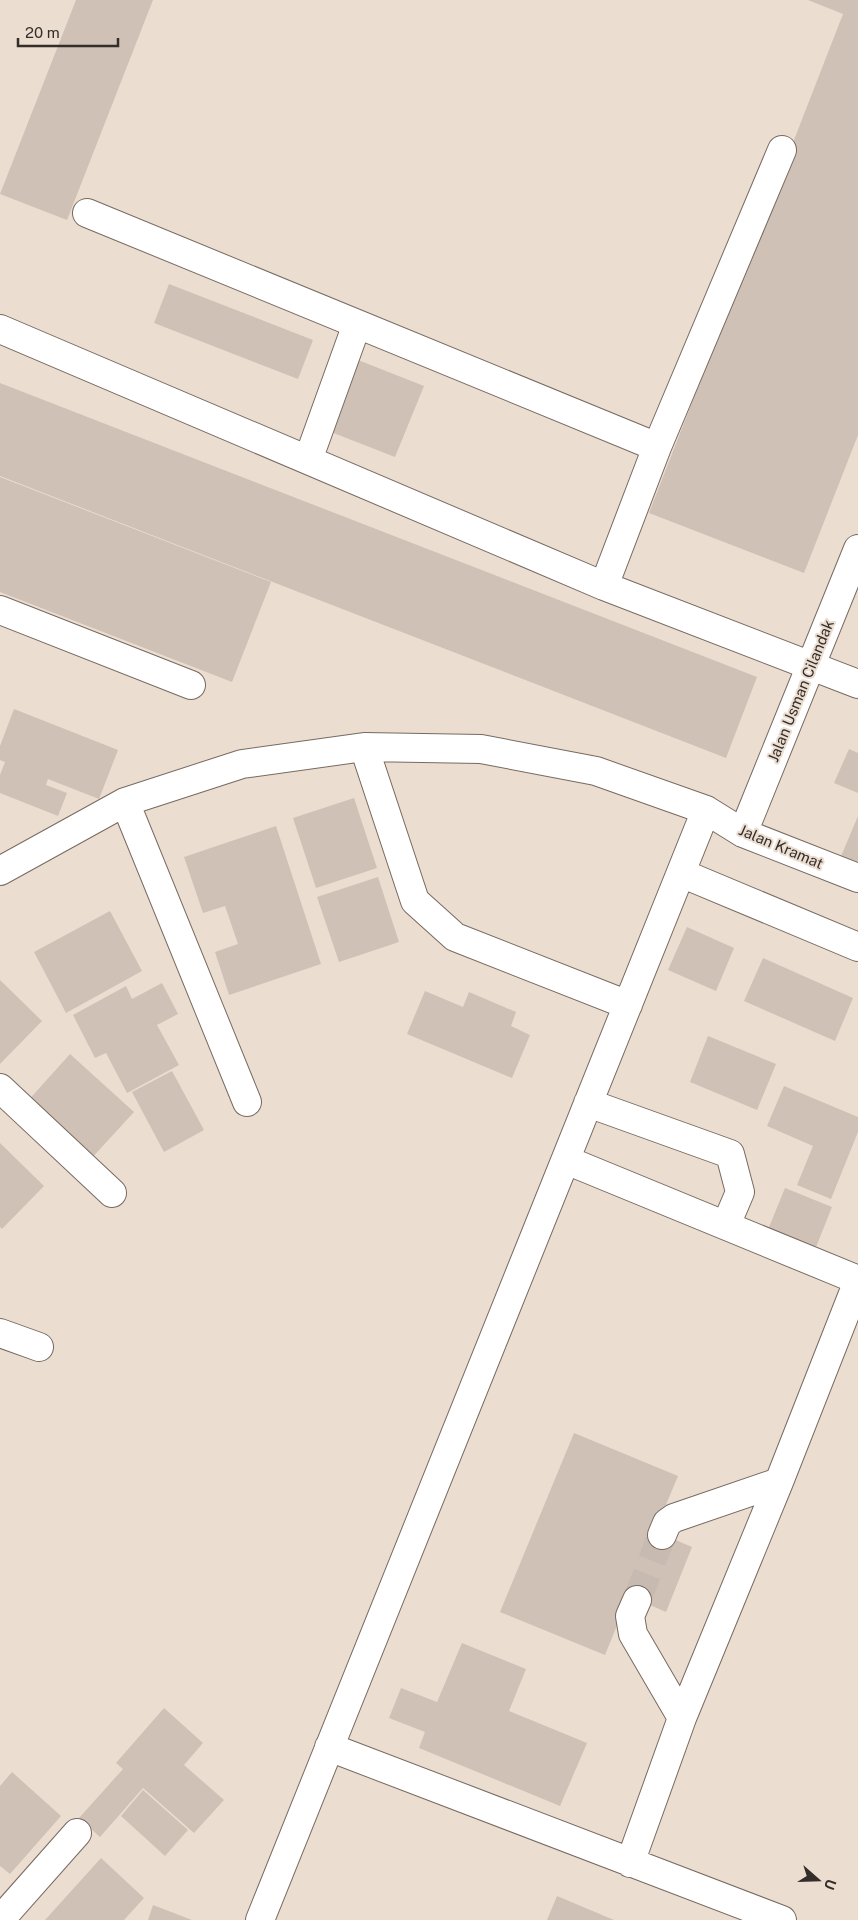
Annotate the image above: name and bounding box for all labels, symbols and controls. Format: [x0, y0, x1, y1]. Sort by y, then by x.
scale bar [18, 15, 118, 47]
text: 20 m [25, 24, 60, 41]
street label: Jalan Usman Cilandak [764, 617, 837, 764]
street label: Jalan Kramat [736, 821, 826, 872]
north arrow [793, 1855, 843, 1905]
text: U [821, 1877, 839, 1892]

